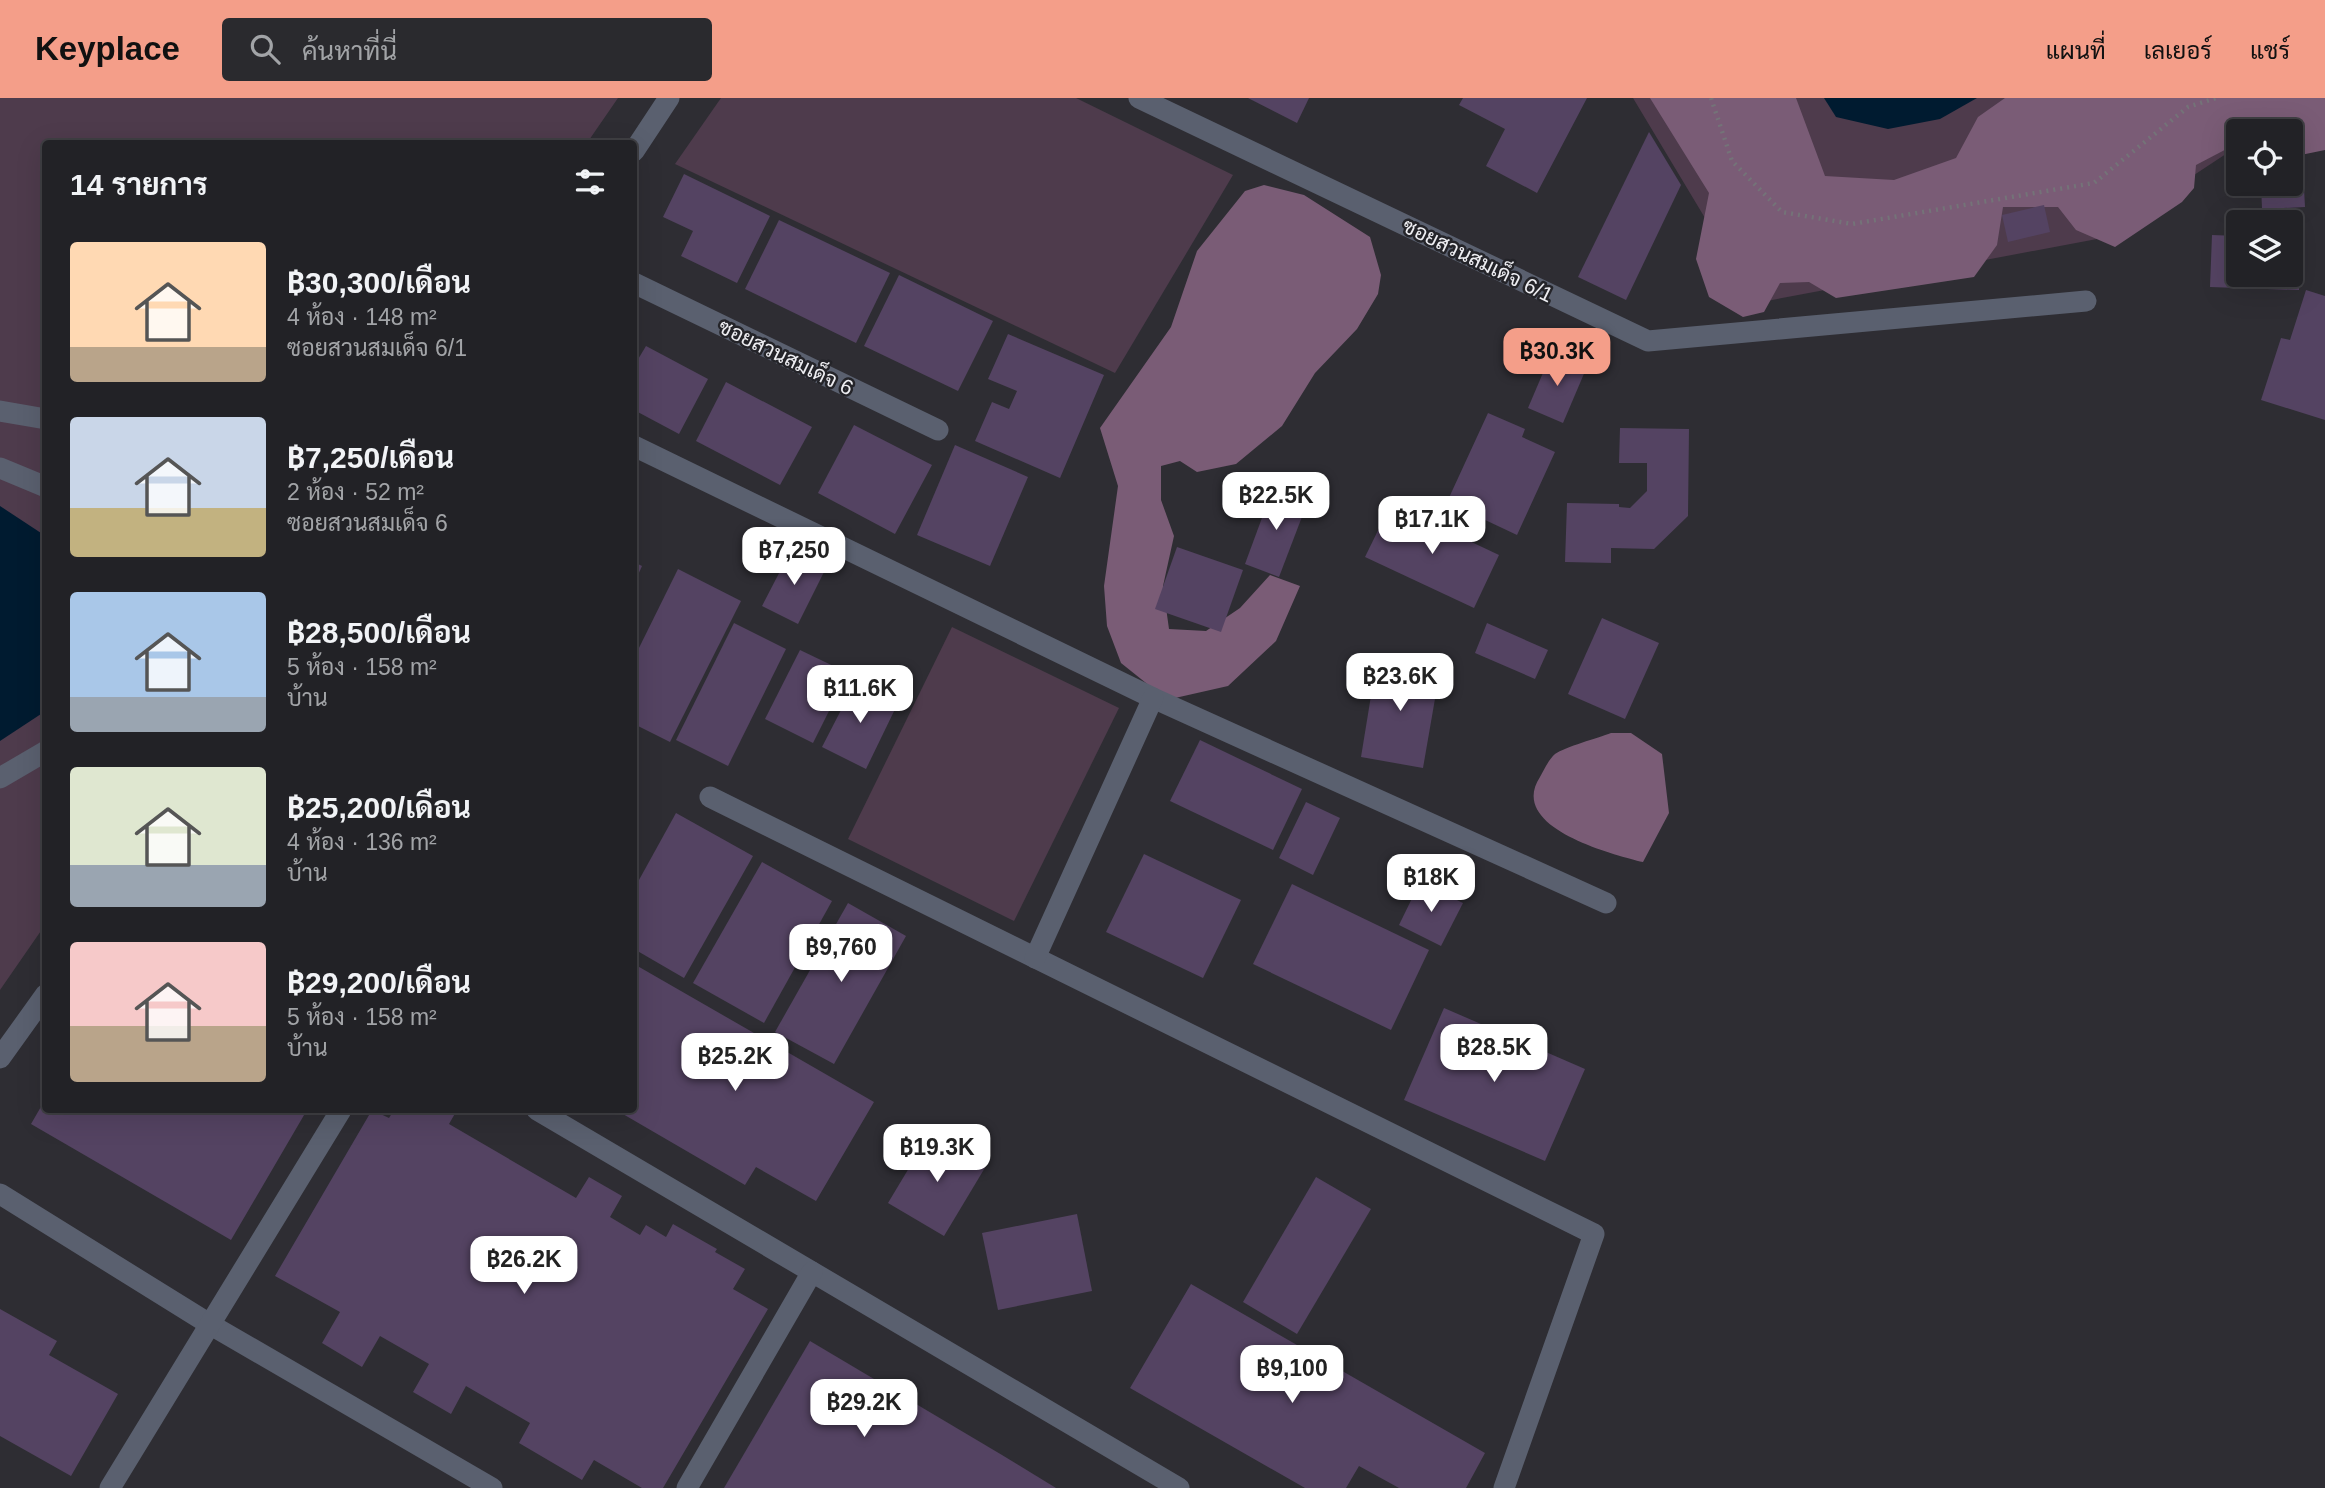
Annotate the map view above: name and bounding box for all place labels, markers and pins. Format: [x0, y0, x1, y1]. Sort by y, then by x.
pin: ฿30.3K [1500, 328, 1614, 388]
pin: ฿22.5K [1219, 472, 1333, 532]
pin: ฿17.1K [1375, 496, 1489, 556]
pin: ฿7,250 [737, 528, 851, 587]
pin: ฿23.6K [1343, 654, 1457, 713]
pin: ฿11.6K [803, 666, 917, 725]
pin: ฿18K [1390, 854, 1472, 914]
pin: ฿9,760 [784, 924, 898, 984]
pin: ฿28.5K [1437, 1024, 1551, 1084]
pin: ฿25.2K [678, 1034, 792, 1093]
pin: ฿19.3K [880, 1124, 994, 1184]
pin: ฿26.2K [467, 1236, 581, 1296]
pin: ฿9,100 [1235, 1346, 1349, 1405]
pin: ฿29.2K [807, 1380, 921, 1439]

